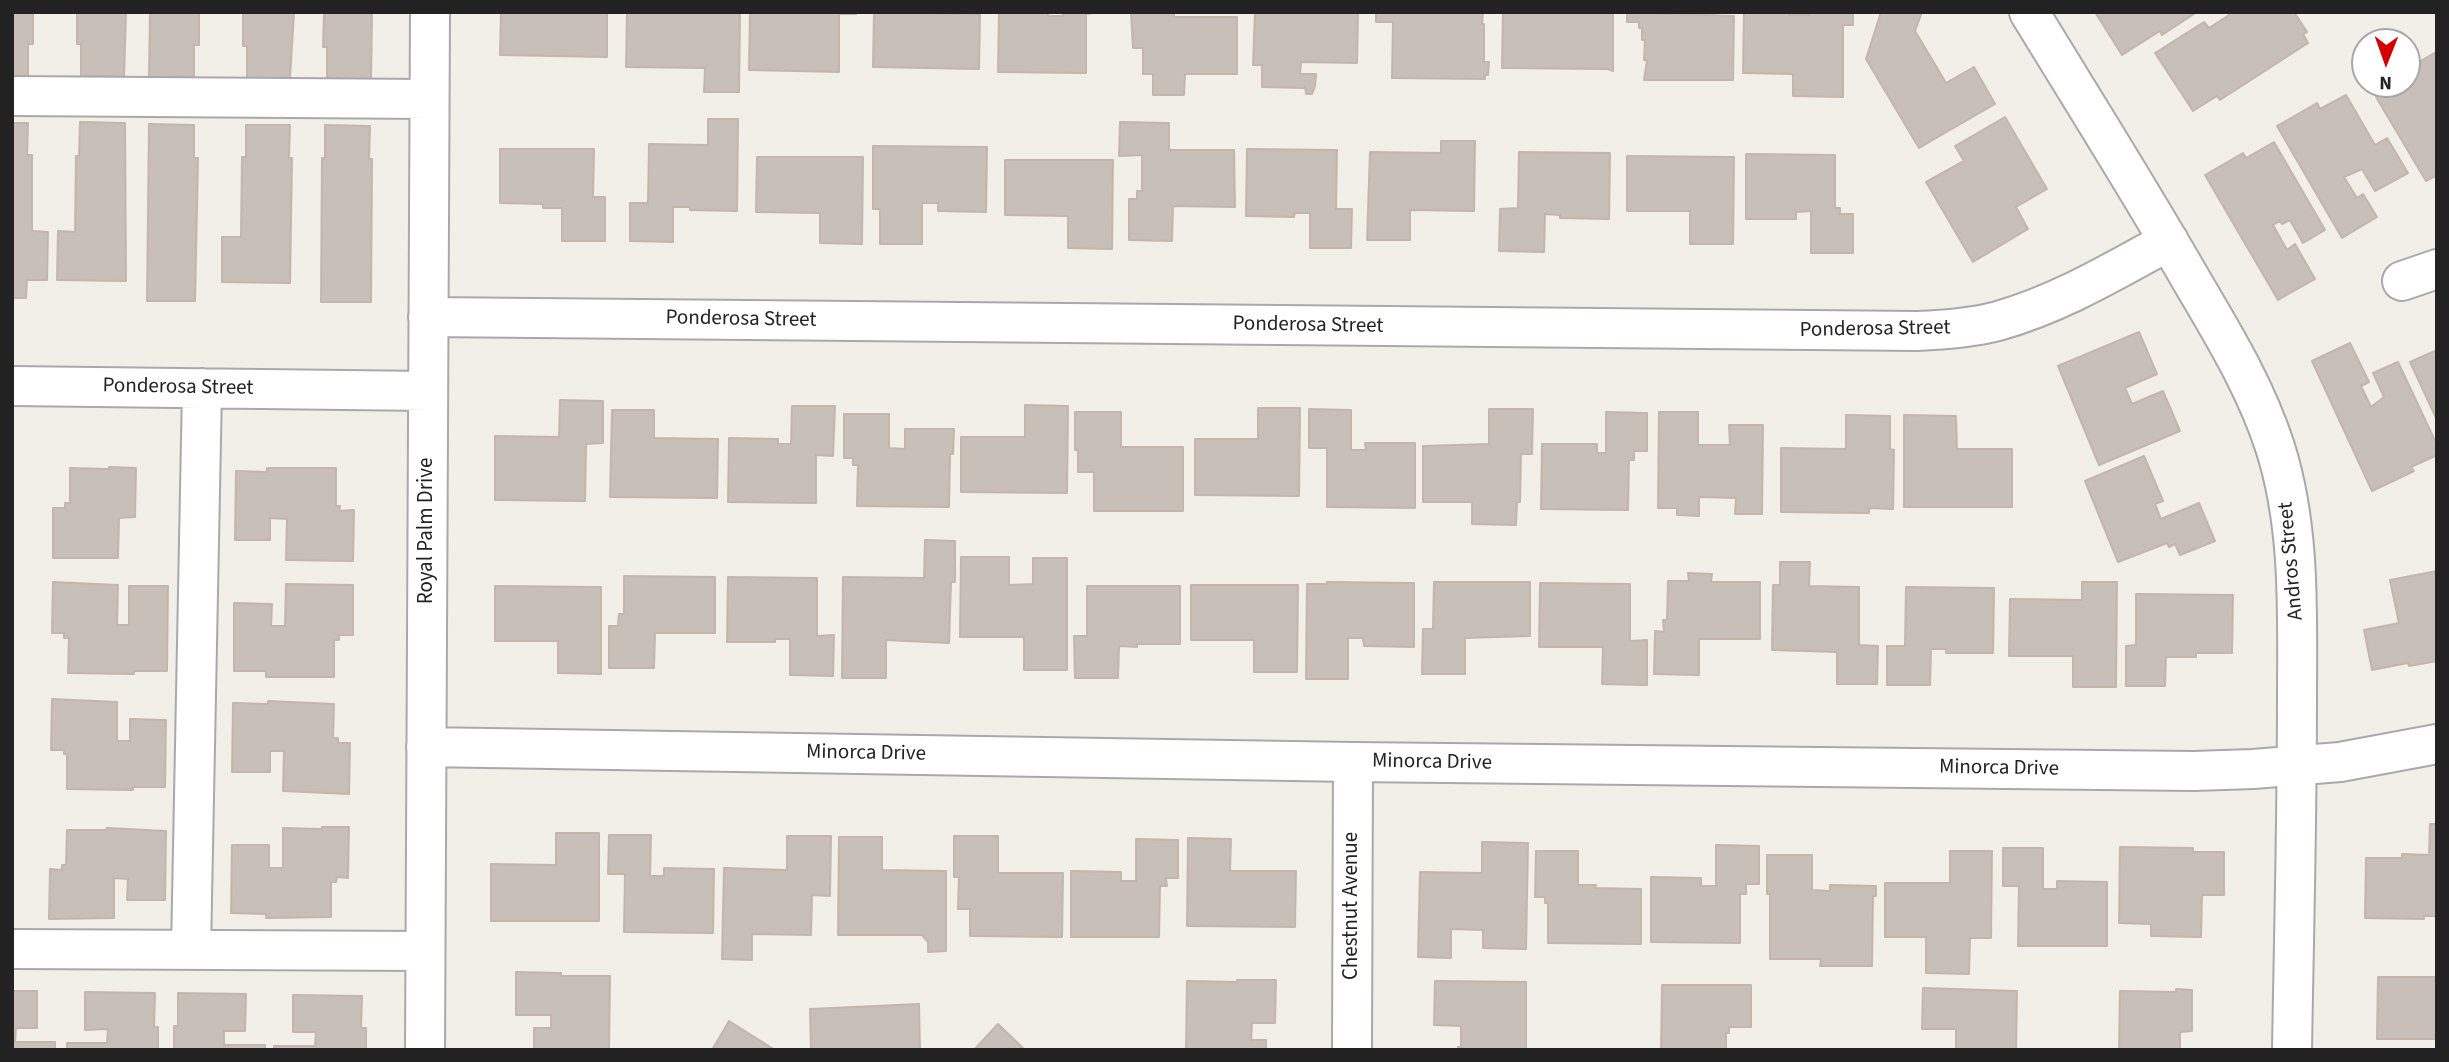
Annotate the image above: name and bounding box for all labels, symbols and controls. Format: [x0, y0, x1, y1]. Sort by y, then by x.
north arrow [2351, 28, 2421, 98]
text: N [2379, 69, 2392, 96]
street label: Ponderosa Street [665, 306, 817, 334]
street label: Ponderosa Street [1232, 312, 1384, 340]
street label: Ponderosa Street [1799, 316, 1951, 344]
street label: Ponderosa Street [102, 374, 254, 402]
street label: Royal Palm Drive [414, 458, 440, 604]
street label: Andros Street [2274, 501, 2310, 621]
street label: Minorca Drive [806, 740, 926, 768]
street label: Minorca Drive [1372, 749, 1492, 777]
street label: Minorca Drive [1939, 755, 2059, 783]
street label: Chestnut Avenue [1339, 832, 1365, 980]

